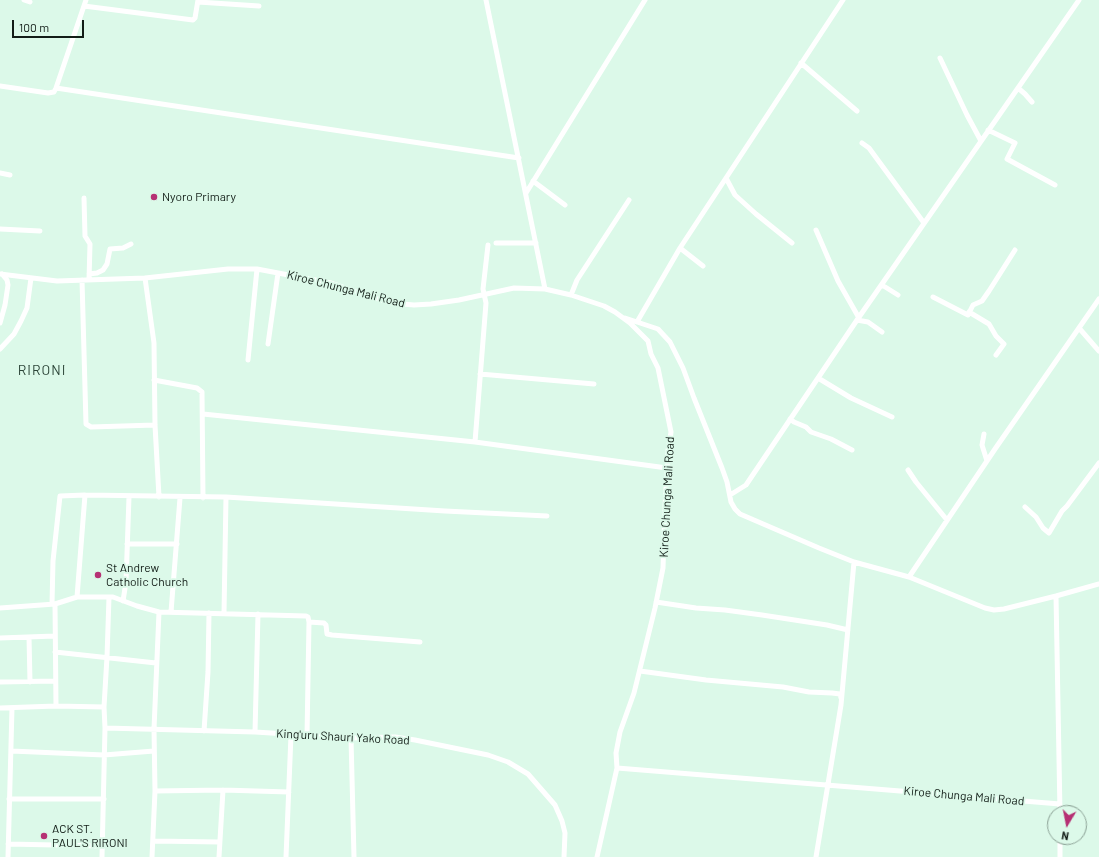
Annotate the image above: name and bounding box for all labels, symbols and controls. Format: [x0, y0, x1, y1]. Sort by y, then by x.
scale bar [14, 12, 86, 38]
text: 100 m [19, 20, 49, 34]
place label: Nyoro Primary [162, 190, 236, 204]
marker: Nyoro Primary [149, 192, 159, 202]
street label: Kiroe Chunga Mali Road [286, 267, 406, 311]
district label: RIRONI [18, 362, 66, 378]
street label: Kiroe Chunga Mali Road [657, 436, 677, 558]
place label: St Andrew Catholic Church [106, 561, 188, 589]
marker: St Andrew Catholic Church [93, 570, 103, 580]
street label: King'uru Shauri Yako Road [276, 726, 410, 748]
street label: Kiroe Chunga Mali Road [903, 784, 1025, 808]
north arrow [1047, 805, 1087, 845]
place label: ACK ST. PAUL'S RIRONI [52, 822, 128, 850]
text: N [1060, 829, 1070, 843]
marker: ACK ST. PAUL'S RIRONI [39, 831, 49, 841]

